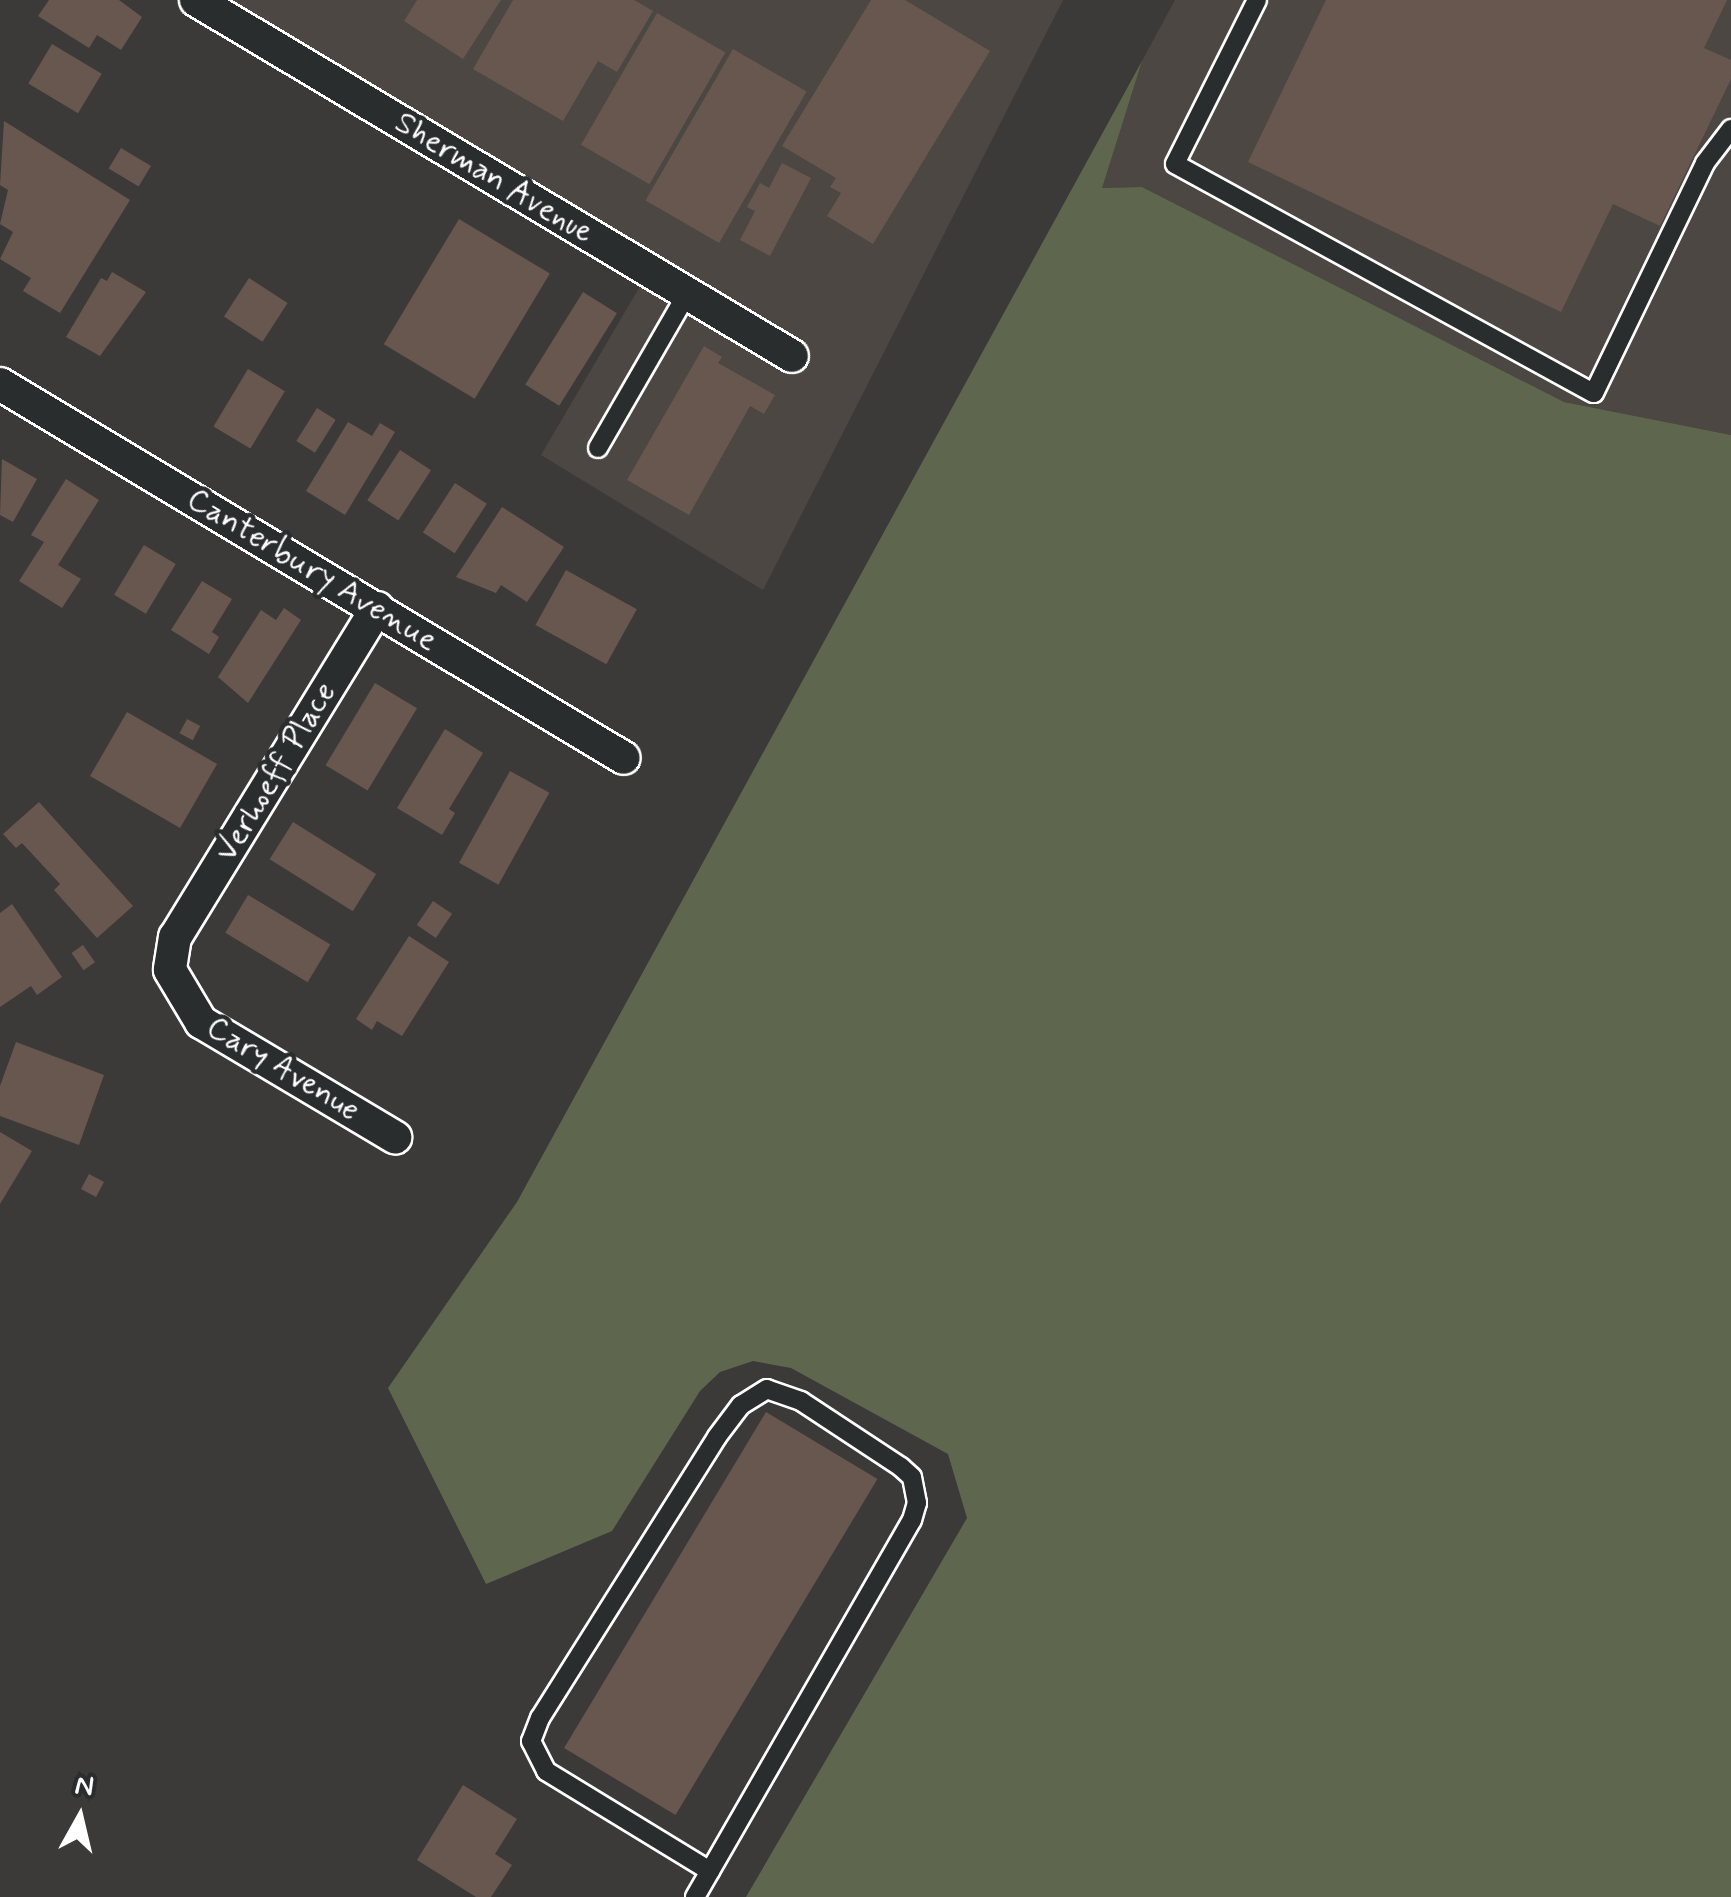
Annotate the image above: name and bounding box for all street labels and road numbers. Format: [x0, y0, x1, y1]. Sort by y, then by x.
street label: Sherman Avenue [384, 102, 604, 254]
street label: Canterbury Avenue [184, 482, 440, 658]
street label: Verhoeff Place [208, 677, 344, 867]
street label: Cary Avenue [198, 1007, 368, 1131]

